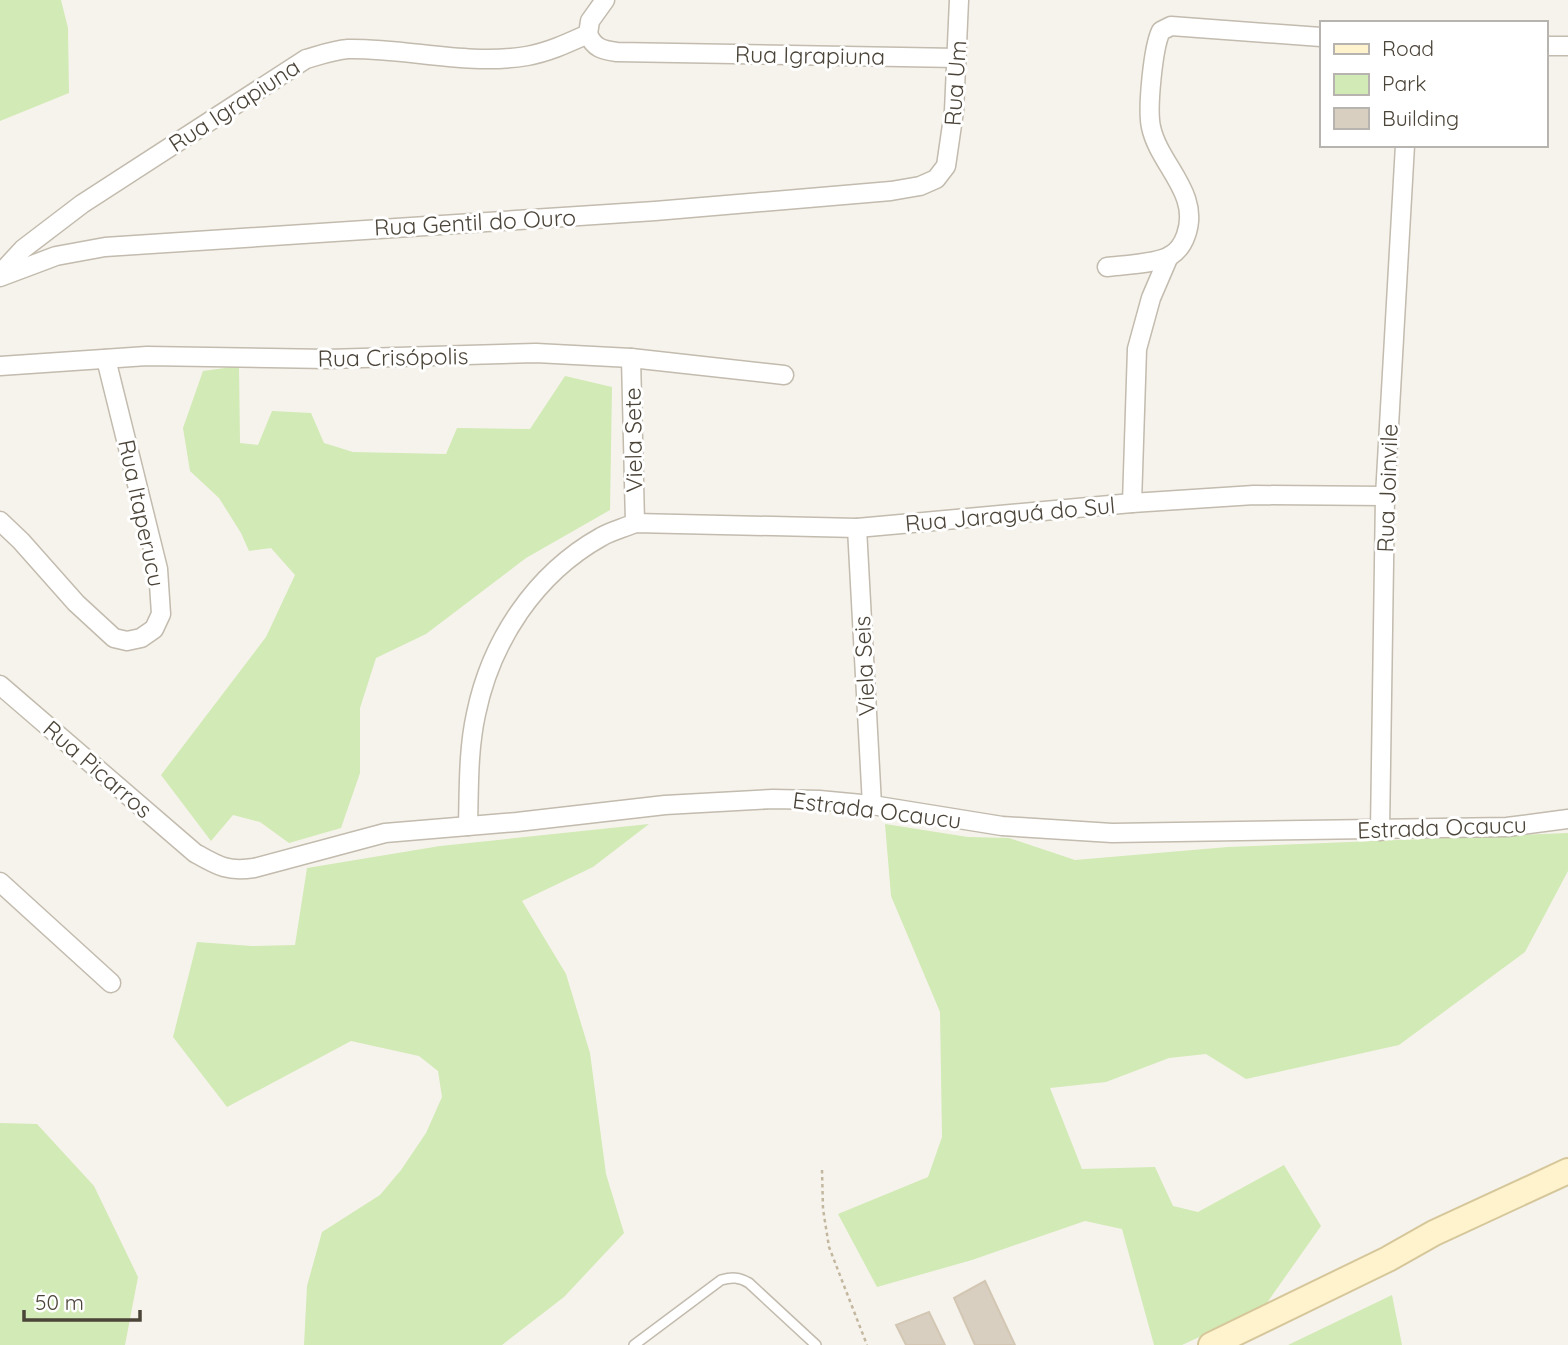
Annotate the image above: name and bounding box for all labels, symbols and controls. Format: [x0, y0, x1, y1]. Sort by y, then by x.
legend [1320, 21, 1547, 147]
text: Road [1382, 35, 1434, 61]
street label: Rua Igrapiuna [735, 39, 885, 71]
street label: Rua Um [938, 39, 972, 127]
street label: Rua Igrapiuna [163, 52, 305, 158]
text: Park [1382, 70, 1426, 96]
text: Building [1382, 105, 1459, 131]
street label: Rua Gentil do Ouro [373, 202, 577, 242]
street label: Rua Crisópolis [317, 341, 469, 373]
street label: Viela Sete [618, 387, 648, 493]
street label: Rua Joinvile [1370, 423, 1404, 553]
street label: Rua Itaperucu [112, 437, 172, 589]
street label: Rua Jaraguá do Sul [904, 490, 1116, 538]
street label: Viela Seis [847, 615, 881, 717]
street label: Rua Picarros [38, 714, 158, 824]
street label: Estrada Ocaucu [791, 785, 963, 835]
street label: Estrada Ocaucu [1357, 810, 1527, 844]
scale bar [24, 1278, 140, 1322]
text: 50 m [35, 1289, 84, 1315]

